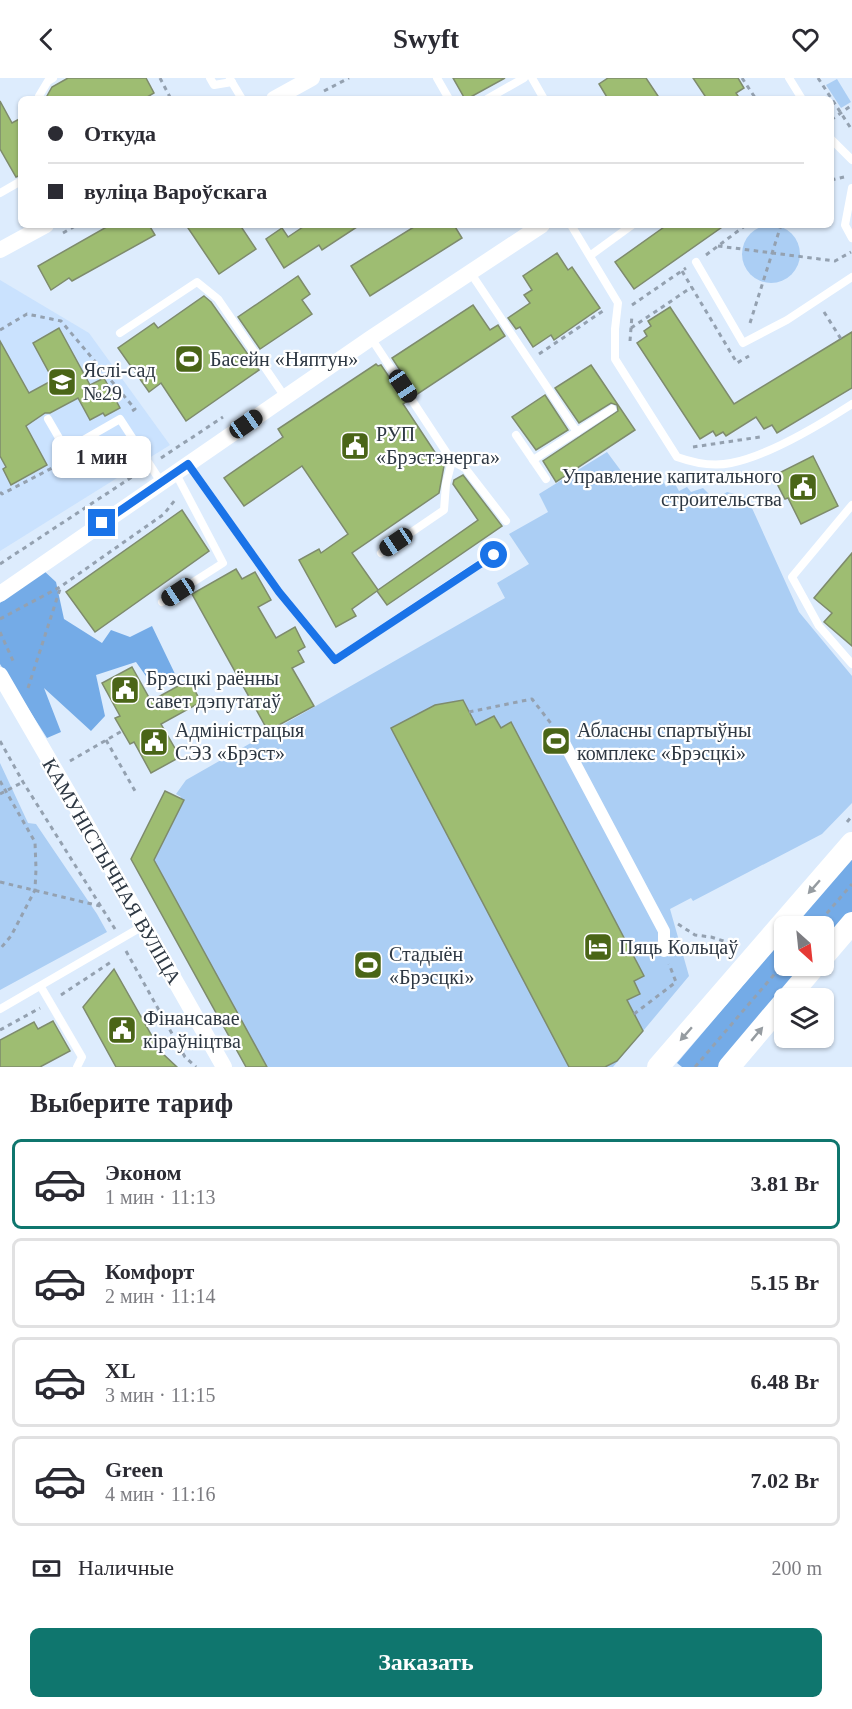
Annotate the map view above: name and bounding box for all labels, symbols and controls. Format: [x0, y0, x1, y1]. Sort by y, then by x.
icon: back [30, 23, 63, 56]
icon: heart [789, 23, 822, 56]
text: Swyft [393, 24, 459, 54]
text: Откуда [84, 121, 156, 146]
text: вуліца Вароўскага [84, 179, 267, 204]
sports icon: Басейн «Няптун» [173, 343, 205, 375]
place label: Басейн «Няптун» [210, 348, 358, 371]
place label: Яслі-сад №29 [83, 359, 156, 404]
school or university icon: Яслі-сад №29 [46, 366, 78, 398]
car [385, 366, 421, 406]
car [226, 406, 266, 442]
place label: РУП «Брэстэнерга» [376, 423, 500, 469]
public building icon: РУП «Брэстэнерга» [339, 430, 371, 462]
callout: 1 мин [52, 436, 152, 478]
text: 1 мин [76, 446, 127, 468]
place label: Управление капитального строительства [562, 465, 782, 511]
public building icon: Управление капитального строительства [787, 471, 819, 503]
route end [88, 509, 115, 536]
car [376, 524, 416, 560]
route start [480, 541, 507, 568]
car [158, 575, 198, 609]
place label: Брэсцкі раённы савет дэпутатаў [146, 667, 281, 713]
public building icon: Брэсцкі раённы савет дэпутатаў [109, 674, 141, 706]
place label: Адміністрацыя СЭЗ «Брэст» [175, 719, 304, 765]
place label: Абласны спартыўны комплекс «Брэсцкі» [577, 719, 752, 765]
sports icon: Абласны спартыўны комплекс «Брэсцкі» [540, 725, 572, 757]
public building icon: Адміністрацыя СЭЗ «Брэст» [138, 726, 170, 758]
street label: КАМУНІСТЫЧНАЯ ВУЛІЦА [37, 754, 186, 989]
one-way arrow [808, 879, 821, 894]
north arrow [774, 916, 834, 976]
map controls [774, 916, 834, 1048]
hotel icon: Пяць Кольцаў [582, 931, 614, 963]
place label: Пяць Кольцаў [619, 936, 738, 959]
place label: Стадыён «Брэсцкі» [389, 943, 474, 989]
sports icon: Стадыён «Брэсцкі» [352, 949, 384, 981]
button: layers [774, 988, 834, 1048]
place label: Фінансавае кіраўніцтва [143, 1007, 241, 1053]
public building icon: Фінансавае кіраўніцтва [106, 1014, 138, 1046]
one-way arrow [680, 1026, 693, 1041]
one-way arrow [750, 1027, 763, 1042]
text: Выберите тариф [30, 1088, 233, 1118]
icon: car [33, 1157, 87, 1211]
text: Эконом [105, 1160, 182, 1185]
text: 3.81 Br [751, 1171, 819, 1196]
text: 1 мин · 11:13 [105, 1186, 216, 1208]
icon: car [33, 1256, 87, 1310]
text: Комфорт [105, 1259, 194, 1284]
text: 5.15 Br [751, 1270, 819, 1295]
text: 2 мин · 11:14 [105, 1285, 216, 1307]
icon: car [33, 1355, 87, 1409]
text: XL [105, 1358, 136, 1383]
text: 6.48 Br [751, 1369, 819, 1394]
text: 3 мин · 11:15 [105, 1384, 216, 1406]
icon: car [33, 1454, 87, 1508]
text: Green [105, 1457, 163, 1482]
text: 7.02 Br [751, 1468, 819, 1493]
text: 4 мин · 11:16 [105, 1483, 216, 1505]
icon: cash [30, 1552, 63, 1585]
text: Наличные [78, 1555, 174, 1580]
text: 200 m [771, 1557, 822, 1579]
button: Заказать [30, 1628, 822, 1697]

